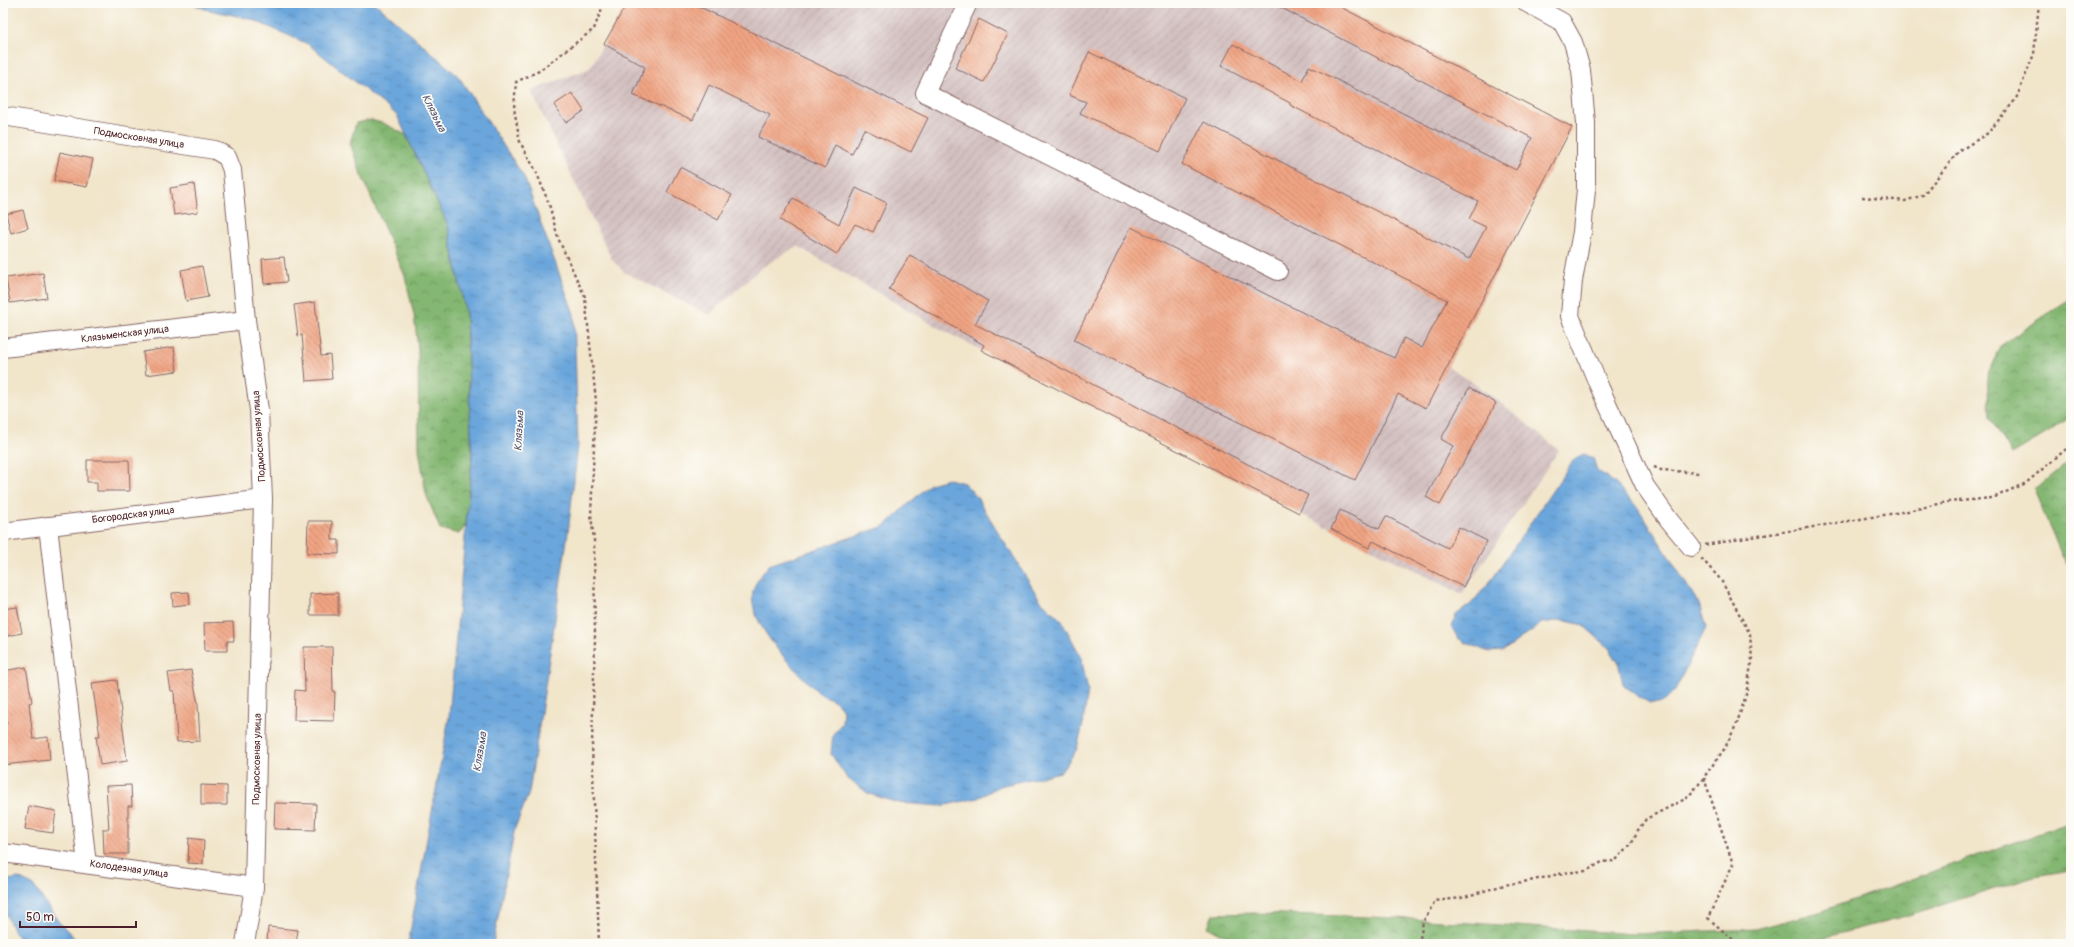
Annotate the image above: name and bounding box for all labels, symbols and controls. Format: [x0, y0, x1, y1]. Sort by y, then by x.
water label: Клязьма [419, 92, 449, 135]
street label: Подмосковная улица [93, 125, 185, 151]
street label: Клязьменская улица [80, 323, 170, 345]
street label: Подмосковная улица [250, 390, 268, 482]
water label: Клязьма [511, 410, 527, 451]
street label: Богородская улица [91, 504, 175, 526]
street label: Подмосковная улица [250, 713, 264, 805]
water label: Клязьма [470, 730, 490, 773]
street label: Колодезная улица [89, 858, 169, 880]
scale bar [20, 903, 136, 929]
text: 50 m [26, 910, 54, 925]

